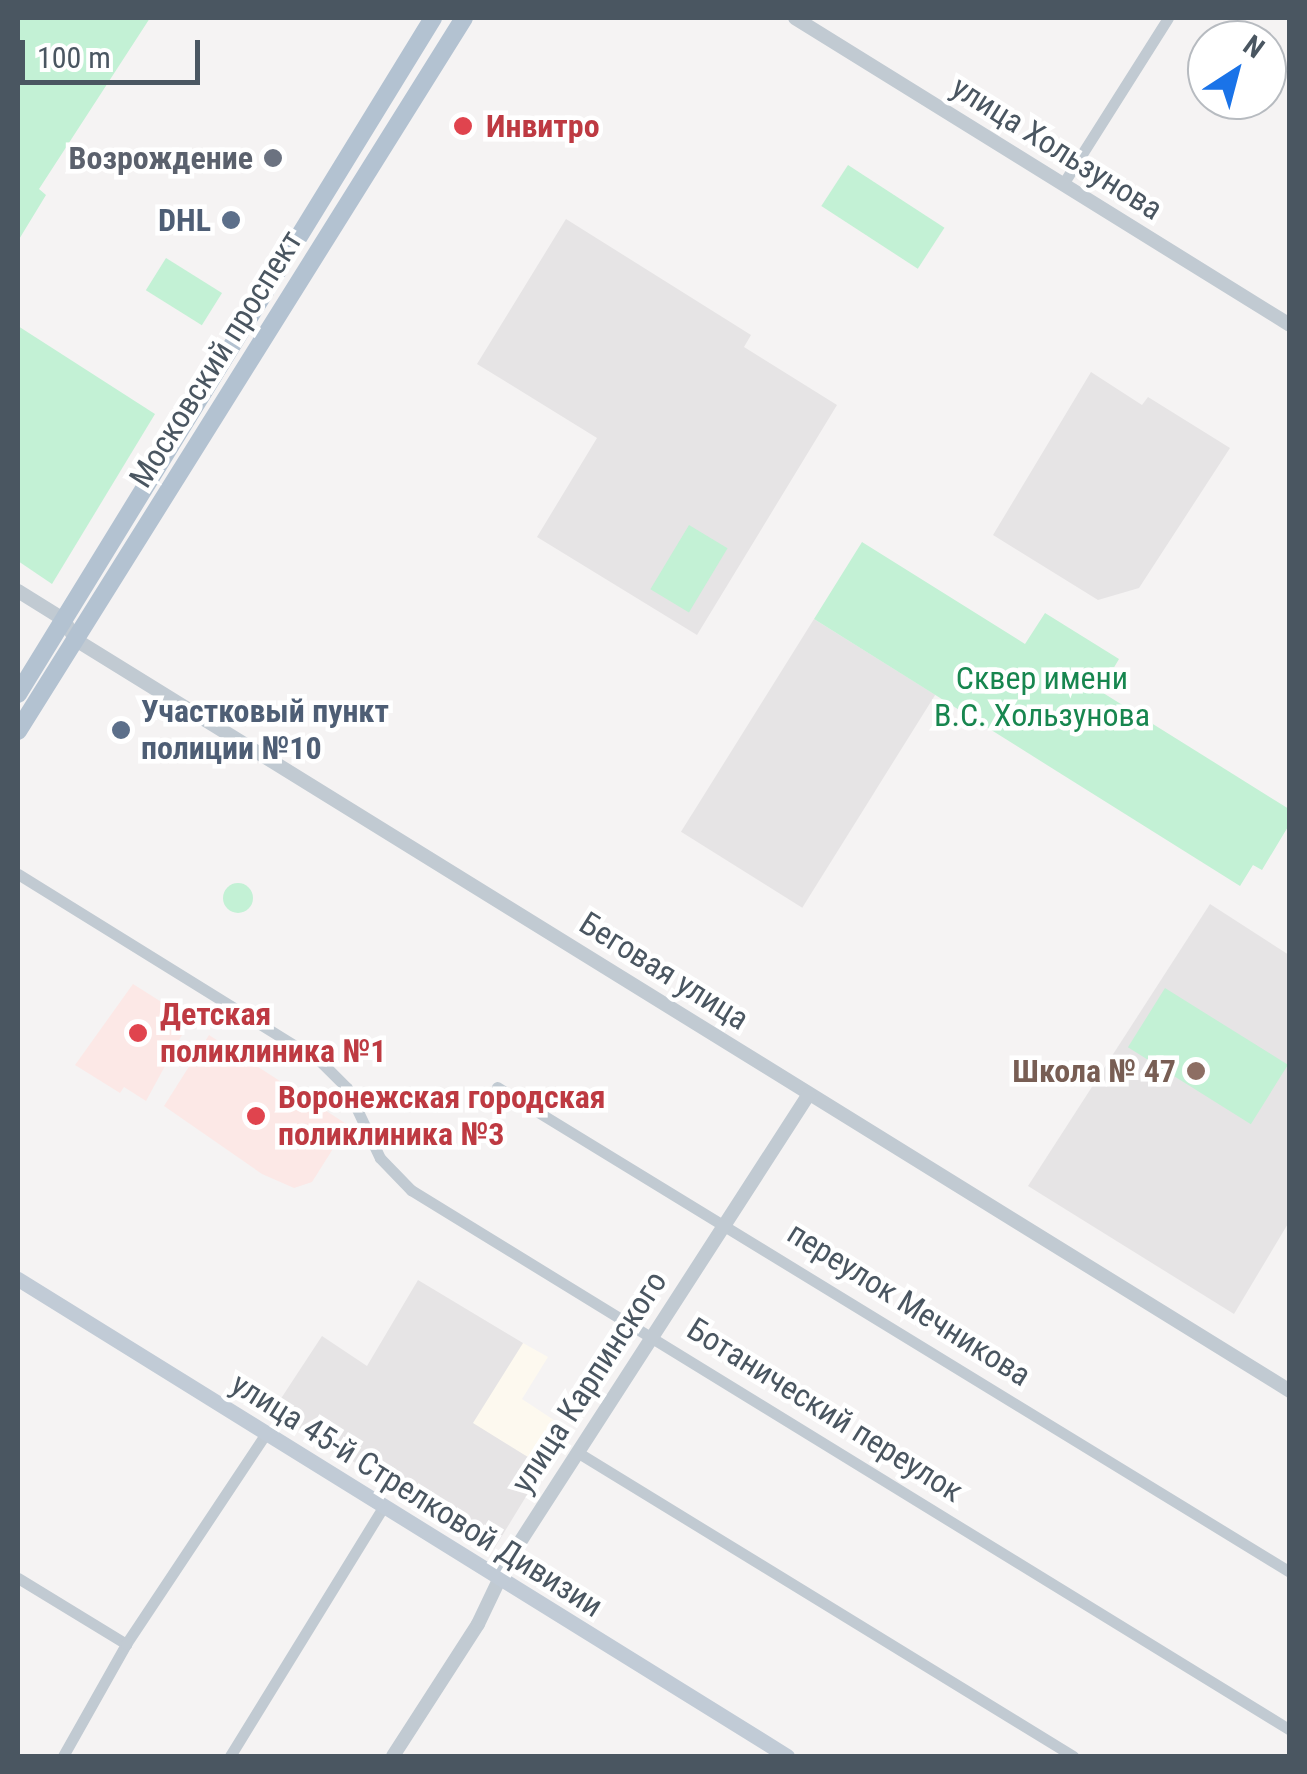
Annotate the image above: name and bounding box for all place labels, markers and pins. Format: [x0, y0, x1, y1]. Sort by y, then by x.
place label: Инвитро [486, 107, 600, 145]
marker: Инвитро [450, 113, 476, 139]
place label: Возрождение [69, 139, 253, 177]
marker: Возрождение [262, 147, 284, 169]
place label: DHL [158, 201, 211, 239]
marker: DHL [220, 209, 242, 231]
place label: Участковый пункт полиции №10 [141, 693, 389, 768]
marker: Участковый пункт полиции №10 [110, 719, 132, 741]
place label: Детская поликлиника №1 [160, 996, 386, 1071]
marker: Детская поликлиника №1 [125, 1020, 151, 1046]
place label: Школа № 47 [1012, 1052, 1176, 1090]
marker: Школа № 47 [1185, 1060, 1207, 1082]
place label: Воронежская городская поликлиника №3 [278, 1079, 606, 1154]
marker: Воронежская городская поликлиника №3 [243, 1103, 269, 1129]

